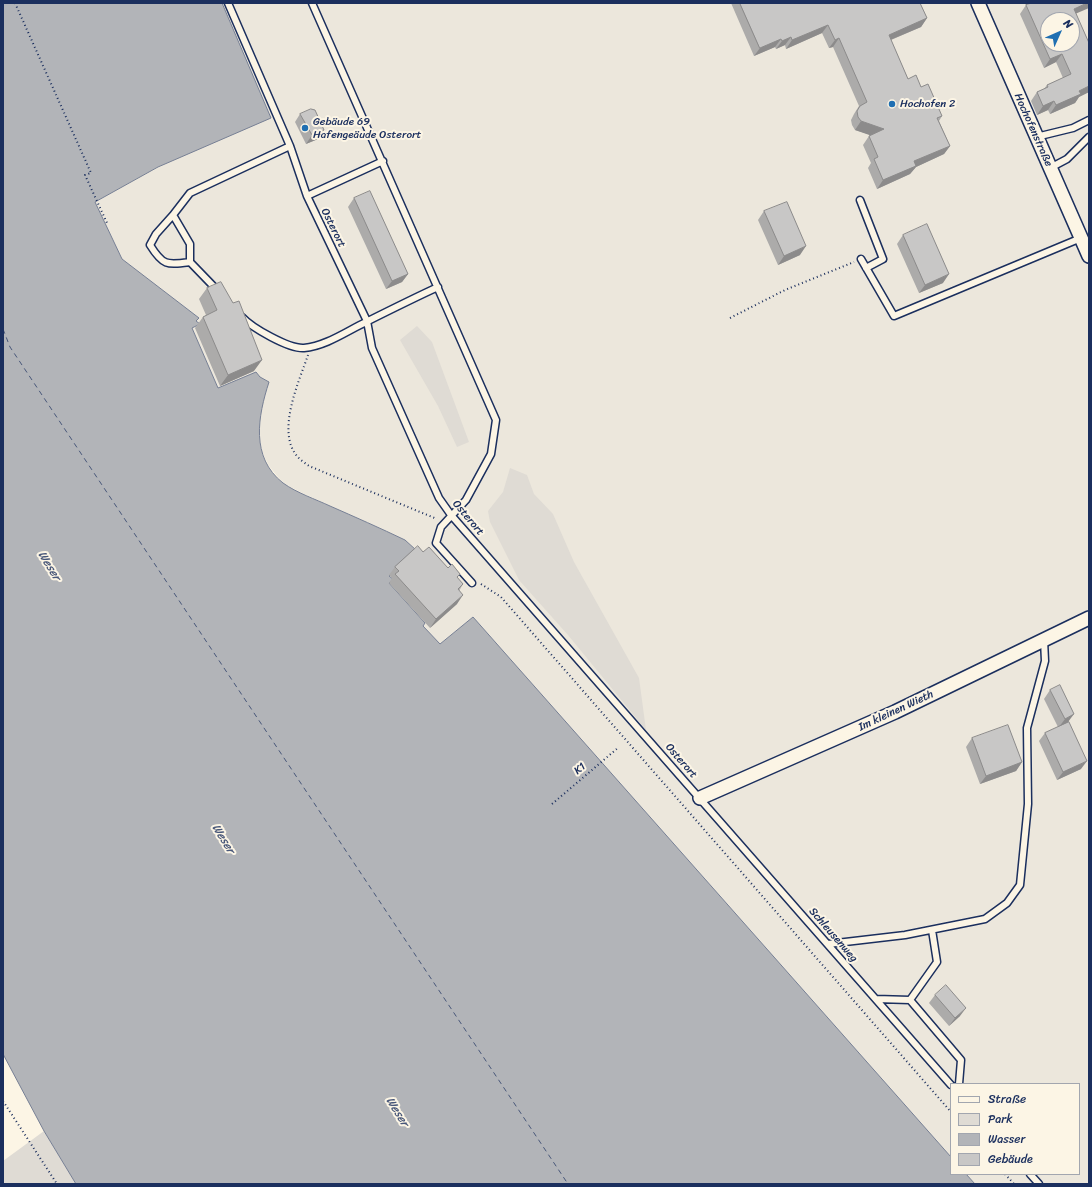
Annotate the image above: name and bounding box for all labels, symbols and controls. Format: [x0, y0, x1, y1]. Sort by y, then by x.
north arrow [1040, 12, 1080, 52]
text: N [1059, 14, 1078, 33]
street label: Hochofenstraße [1011, 91, 1055, 169]
place label: Hochofen 2 [900, 97, 955, 111]
marker: Hochofen 2 [887, 99, 897, 109]
place label: Gebäude 69 Hafengeäude Osterort [313, 115, 421, 141]
marker: Gebäude 69 Hafengeäude Osterort [300, 123, 310, 133]
street label: Osterort [318, 206, 348, 250]
street label: Osterort [449, 498, 487, 538]
water label: Weser [34, 549, 64, 583]
street label: Im kleinen Wieth [856, 688, 936, 734]
street label: Osterort [662, 741, 700, 781]
street label: K1 [571, 760, 589, 778]
water label: Weser [208, 822, 238, 856]
street label: Schleusenweg [806, 905, 860, 965]
legend [950, 1083, 1080, 1175]
text: Straße [988, 1088, 1026, 1110]
water label: Weser [382, 1095, 412, 1129]
text: Park [988, 1108, 1013, 1130]
text: Wasser [988, 1128, 1025, 1150]
text: Gebäude [988, 1148, 1033, 1170]

